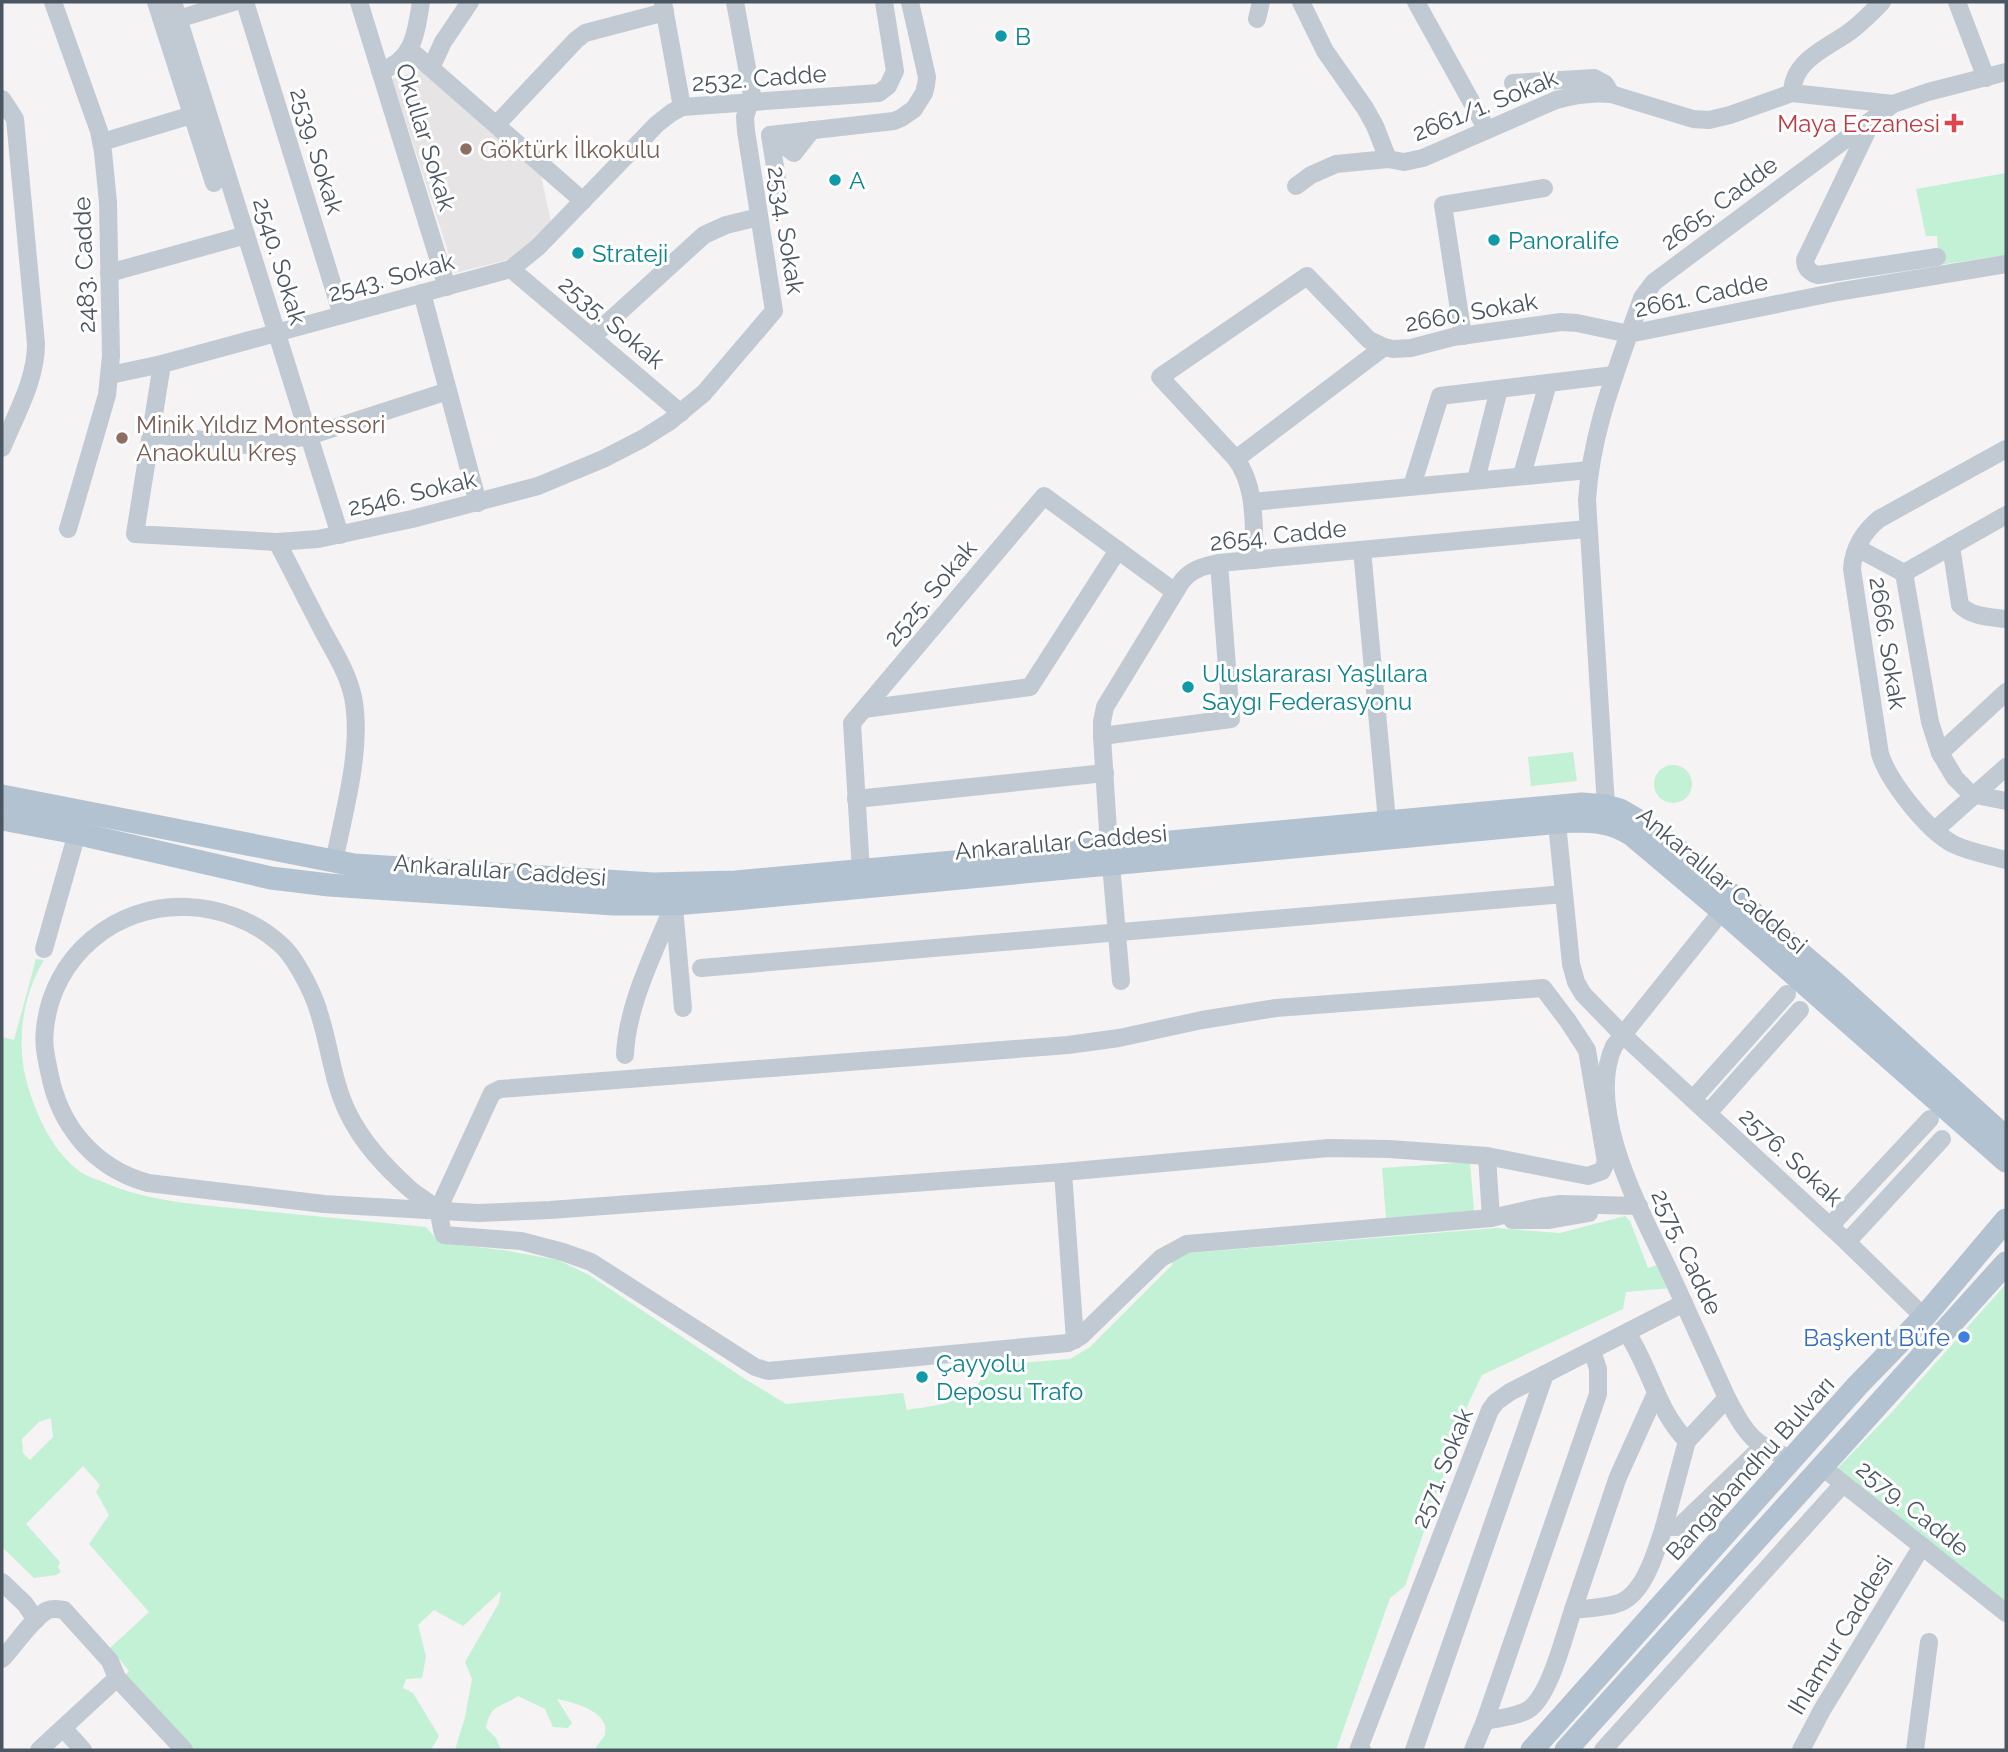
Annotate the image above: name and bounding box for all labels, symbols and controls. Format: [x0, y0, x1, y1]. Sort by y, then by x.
place label: B [1015, 22, 1031, 51]
marker: B [993, 28, 1009, 44]
street label: 2532. Cadde [691, 59, 827, 97]
street label: Okullar Sokak [390, 60, 462, 214]
street label: 2661/1. Sokak [1408, 63, 1562, 147]
street label: 2539. Sokak [284, 84, 350, 218]
place label: Maya Eczanesi [1777, 109, 1940, 138]
marker: Maya Eczanesi [1946, 115, 1962, 131]
place label: Göktürk İlkokulu [480, 135, 660, 164]
marker: Göktürk İlkokulu [458, 141, 474, 157]
street label: 2665. Cadde [1655, 150, 1783, 256]
street label: 2534. Sokak [762, 164, 810, 296]
place label: A [849, 166, 865, 195]
marker: A [827, 172, 843, 188]
street label: 2540. Sokak [247, 194, 313, 328]
street label: 2483. Cadde [67, 196, 101, 334]
place label: Panoralife [1508, 226, 1619, 255]
marker: Panoralife [1486, 232, 1502, 248]
place label: Strateji [592, 239, 668, 268]
marker: Strateji [570, 245, 586, 261]
street label: 2543. Sokak [325, 246, 458, 308]
street label: 2661. Cadde [1632, 267, 1770, 323]
street label: 2535. Sokak [553, 269, 671, 375]
street label: 2660. Sokak [1402, 286, 1540, 338]
place label: Minik Yıldız Montessori Anaokulu Kreş [136, 410, 385, 467]
marker: Minik Yıldız Montessori Anaokulu Kreş [114, 430, 130, 446]
street label: 2546. Sokak [345, 464, 479, 522]
street label: 2654. Cadde [1208, 513, 1348, 557]
street label: 2525. Sokak [877, 534, 983, 652]
street label: 2666. Sokak [1863, 575, 1913, 712]
place label: Uluslararası Yaşlılara Saygı Federasyonu [1202, 659, 1428, 716]
marker: Uluslararası Yaşlılara Saygı Federasyonu [1180, 679, 1196, 695]
street label: Ankaralılar Caddesi [1631, 800, 1813, 960]
street label: Ankaralılar Caddesi [954, 818, 1168, 866]
street label: Ankaralılar Caddesi [393, 848, 607, 892]
street label: 2576. Sokak [1733, 1102, 1849, 1212]
street label: 2575. Cadde [1645, 1185, 1729, 1319]
place label: Başkent Büfe [1803, 1323, 1950, 1352]
marker: Başkent Büfe [1956, 1329, 1972, 1345]
place label: Çayyolu Deposu Trafo [936, 1349, 1083, 1406]
marker: Çayyolu Deposu Trafo [914, 1369, 930, 1385]
street label: Bangabandhu Bulvarı [1660, 1370, 1840, 1566]
street label: 2571. Sokak [1405, 1404, 1479, 1532]
street label: 2579. Cadde [1851, 1454, 1975, 1562]
street label: Ihlamur Caddesi [1781, 1550, 1899, 1720]

